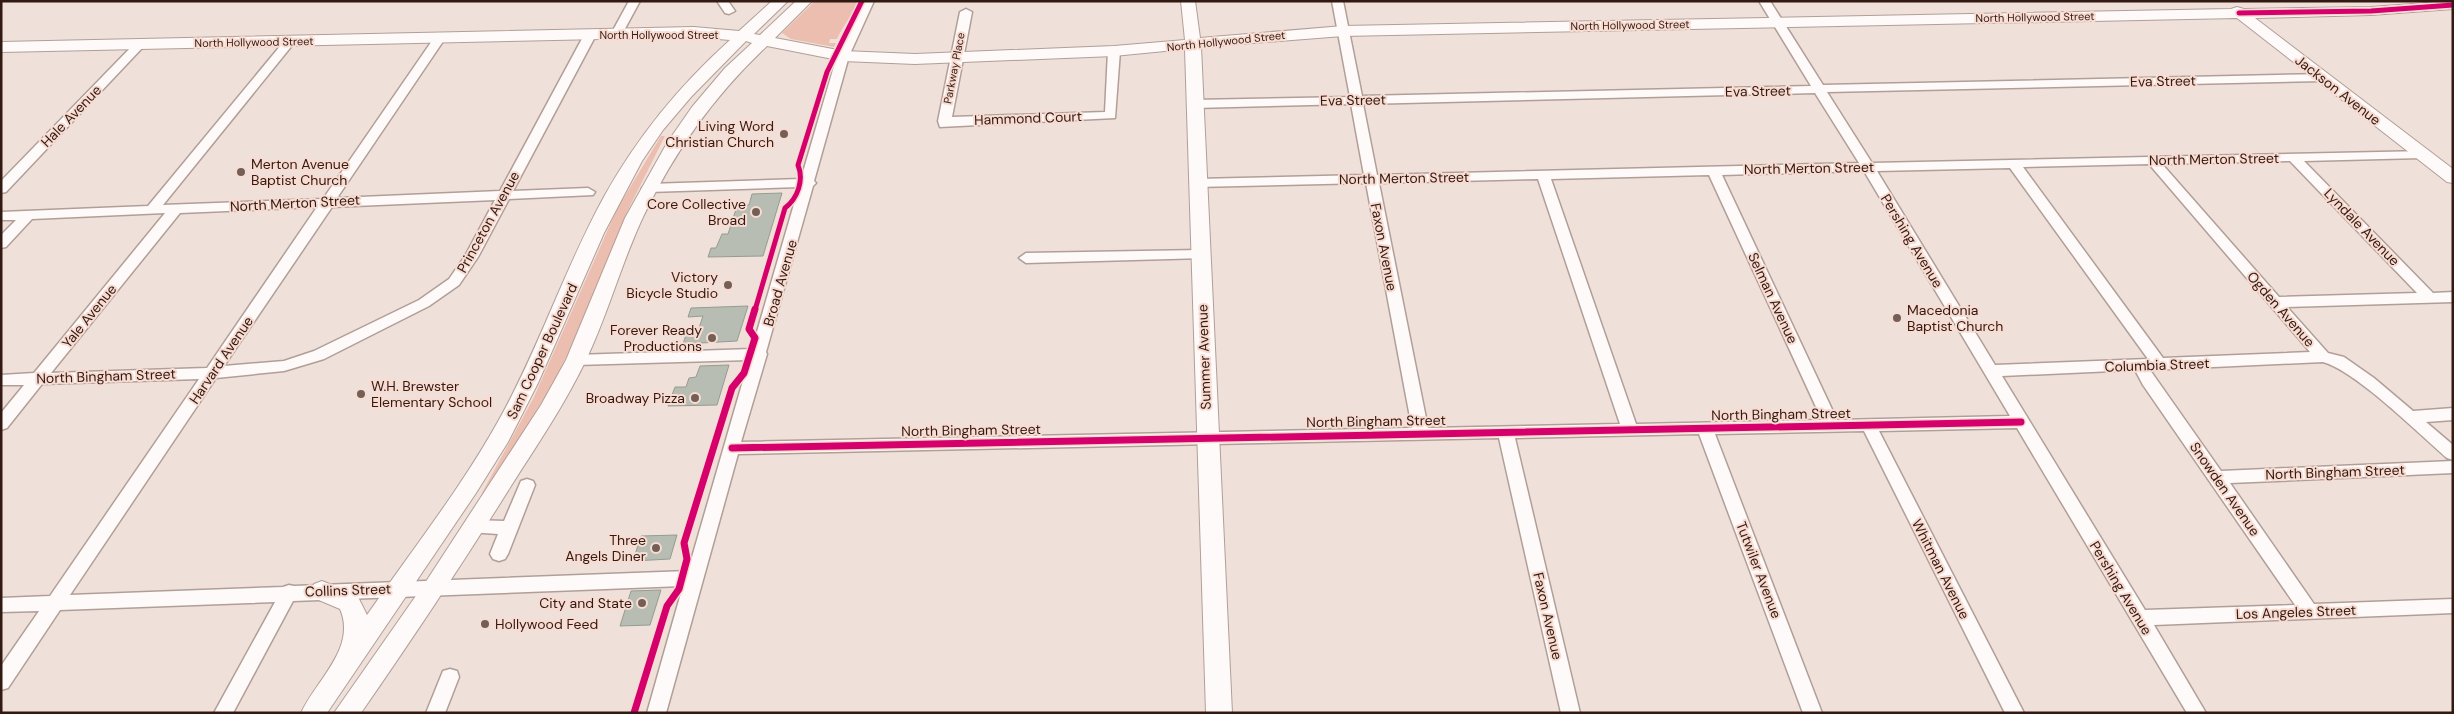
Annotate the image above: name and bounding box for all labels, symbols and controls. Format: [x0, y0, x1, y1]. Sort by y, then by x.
street label: North Hollywood Street [1975, 9, 2095, 25]
street label: North Hollywood Street [1570, 17, 1690, 33]
street label: North Hollywood Street [599, 28, 719, 42]
street label: North Hollywood Street [1166, 28, 1286, 54]
street label: Parkway Place [940, 31, 968, 105]
street label: North Hollywood Street [194, 34, 314, 50]
street label: Jackson Avenue [2292, 51, 2385, 129]
street label: Eva Street [2130, 71, 2196, 91]
street label: Hale Avenue [37, 81, 105, 151]
street label: Eva Street [1725, 81, 1791, 101]
street label: Eva Street [1320, 90, 1386, 110]
street label: Hammond Court [974, 107, 1082, 129]
place label: Living Word Christian Church [665, 117, 774, 151]
marker: Living Word Christian Church [778, 128, 790, 140]
street label: North Merton Street [2149, 149, 2279, 169]
place label: Merton Avenue Baptist Church [251, 155, 349, 189]
street label: North Merton Street [1744, 158, 1874, 178]
marker: Merton Avenue Baptist Church [235, 166, 247, 178]
street label: Princeton Avenue [453, 168, 523, 276]
street label: North Merton Street [1339, 168, 1469, 188]
street label: Lyndale Avenue [2320, 184, 2404, 270]
street label: North Merton Street [229, 191, 361, 215]
street label: Pershing Avenue [1877, 191, 1947, 291]
place label: Core Collective Broad [647, 195, 746, 229]
street label: Faxon Avenue [1367, 202, 1401, 292]
marker: Core Collective Broad [750, 206, 762, 218]
street label: Broad Avenue [759, 238, 801, 328]
street label: Selman Avenue [1744, 250, 1802, 347]
street label: Ogden Avenue [2243, 267, 2319, 351]
place label: Victory Bicycle Studio [626, 268, 718, 302]
marker: Victory Bicycle Studio [722, 279, 734, 291]
street label: Yale Avenue [58, 280, 120, 352]
street label: Sam Cooper Boulevard [503, 280, 581, 422]
place label: Macedonia Baptist Church [1907, 301, 2003, 335]
street label: Summer Avenue [1193, 304, 1215, 410]
marker: Macedonia Baptist Church [1891, 312, 1903, 324]
street label: Harvard Avenue [185, 313, 257, 407]
place label: Forever Ready Productions [610, 321, 702, 355]
marker: Forever Ready Productions [706, 332, 718, 344]
street label: Columbia Street [2104, 354, 2210, 376]
street label: North Bingham Street [36, 365, 176, 387]
place label: W.H. Brewster Elementary School [371, 377, 492, 411]
marker: W.H. Brewster Elementary School [355, 388, 367, 400]
place label: Broadway Pizza [586, 389, 685, 407]
marker: Broadway Pizza [689, 392, 701, 404]
street label: North Bingham Street [1711, 404, 1851, 424]
street label: North Bingham Street [1306, 411, 1446, 431]
street label: North Bingham Street [901, 420, 1041, 440]
street label: Snowden Avenue [2186, 439, 2264, 540]
street label: North Bingham Street [2265, 461, 2405, 483]
street label: Whitman Avenue [1908, 516, 1974, 622]
street label: Tutwiler Avenue [1732, 519, 1786, 621]
place label: Three Angels Diner [565, 531, 646, 565]
street label: Pershing Avenue [2086, 538, 2156, 638]
marker: Three Angels Diner [650, 542, 662, 554]
street label: Faxon Avenue [1529, 571, 1567, 661]
street label: Collins Street [305, 579, 391, 601]
place label: City and State [539, 594, 632, 612]
marker: City and State [636, 597, 648, 609]
street label: Los Angeles Street [2235, 601, 2357, 623]
place label: Hollywood Feed [495, 615, 598, 633]
marker: Hollywood Feed [479, 618, 491, 630]

